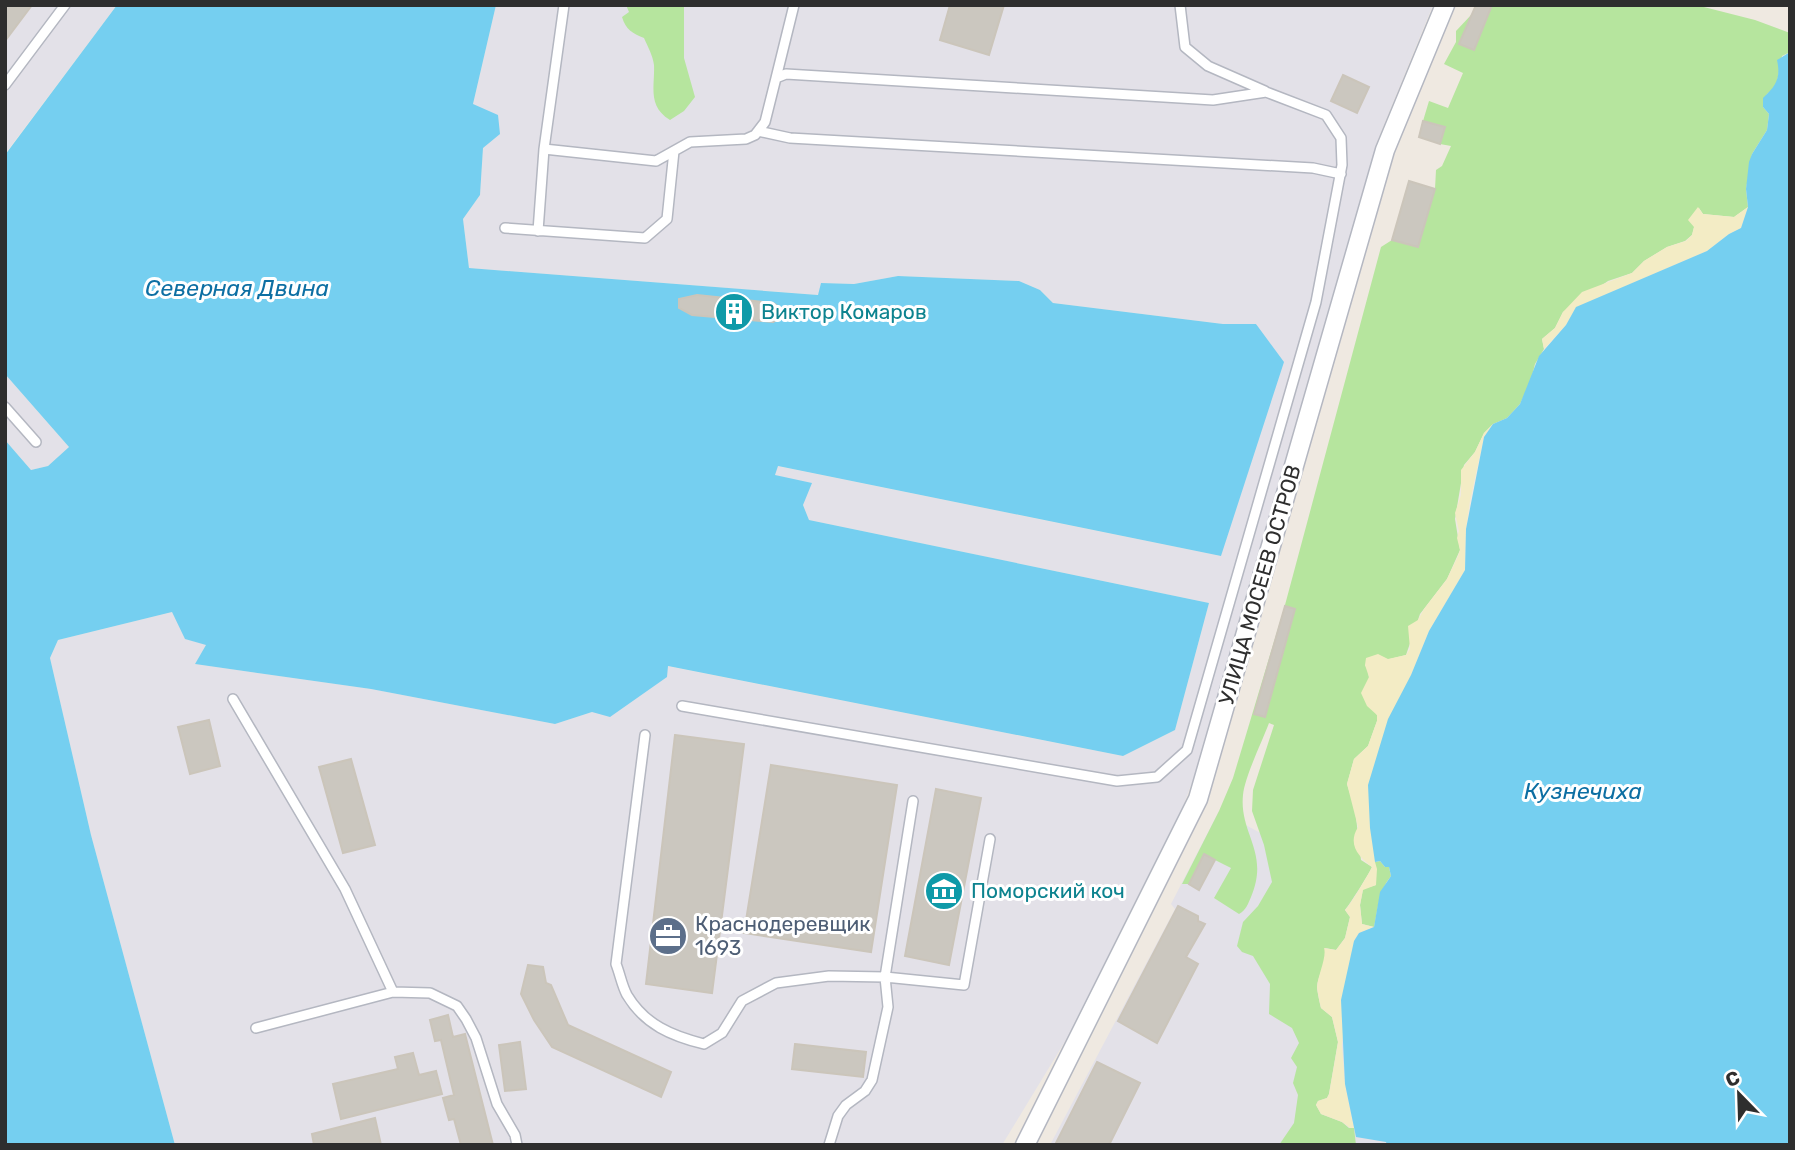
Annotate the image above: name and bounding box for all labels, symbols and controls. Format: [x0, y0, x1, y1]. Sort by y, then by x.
water label: Северная Двина [145, 274, 329, 302]
building icon: Виктор Комаров [713, 291, 755, 333]
place label: Виктор Комаров [761, 299, 927, 324]
street label: УЛИЦА МОСЕЕВ ОСТРОВ [1213, 462, 1306, 708]
water label: Кузнечиха [1524, 777, 1642, 805]
museum icon: Поморский коч [923, 870, 965, 912]
place label: Поморский коч [971, 878, 1125, 903]
place label: Краснодеревщик 1693 [695, 911, 871, 960]
office icon: Краснодеревщик 1693 [647, 915, 689, 957]
north arrow [1704, 1059, 1774, 1129]
text: С [1722, 1066, 1743, 1092]

